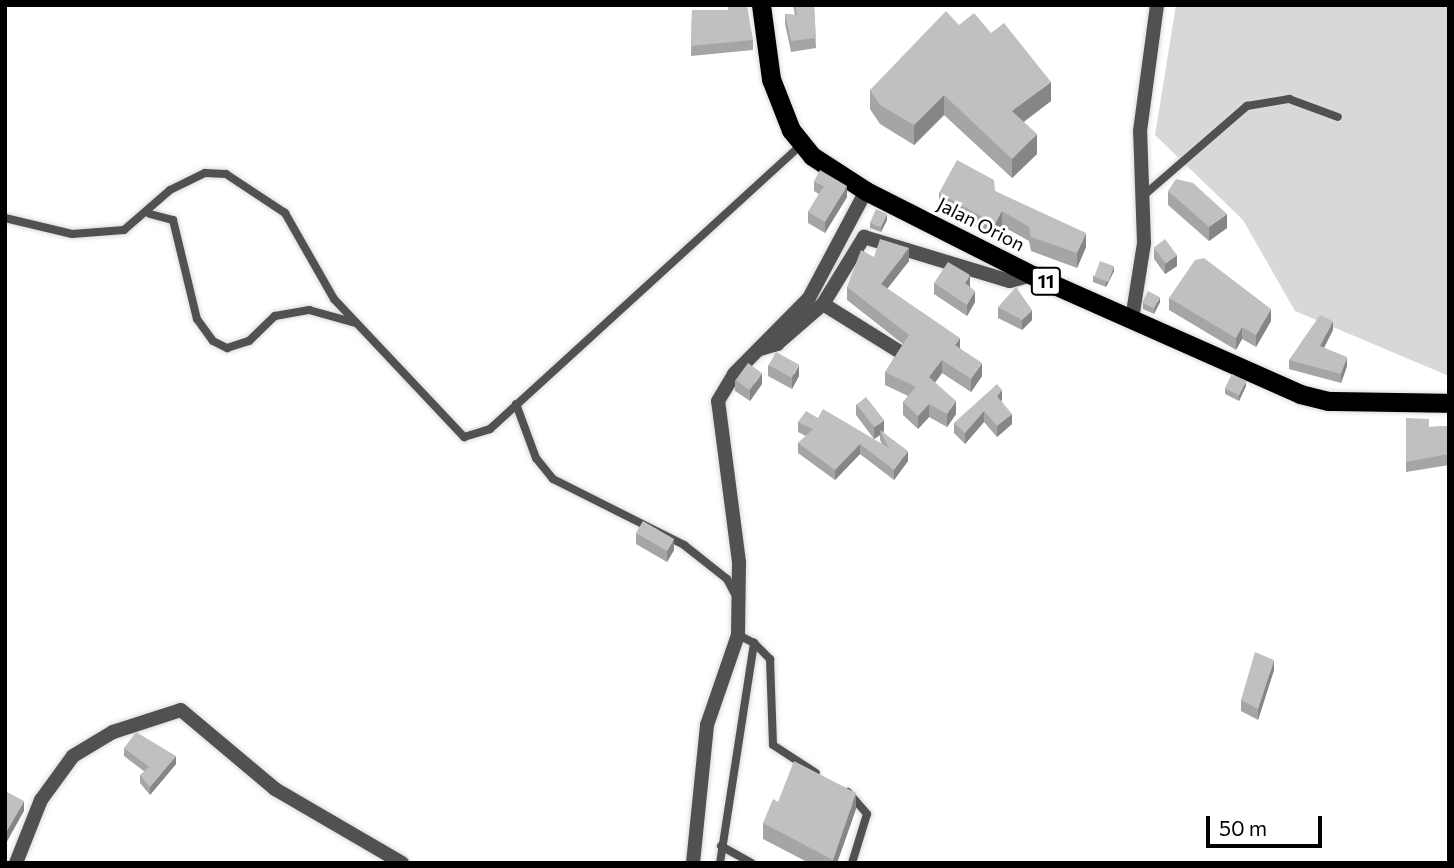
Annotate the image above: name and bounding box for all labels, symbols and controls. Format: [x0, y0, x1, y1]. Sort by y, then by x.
street label: Jalan Orion [934, 192, 1028, 256]
road number: 11 [1030, 267, 1062, 296]
scale bar [1209, 802, 1324, 846]
text: 50 m [1219, 815, 1267, 840]

